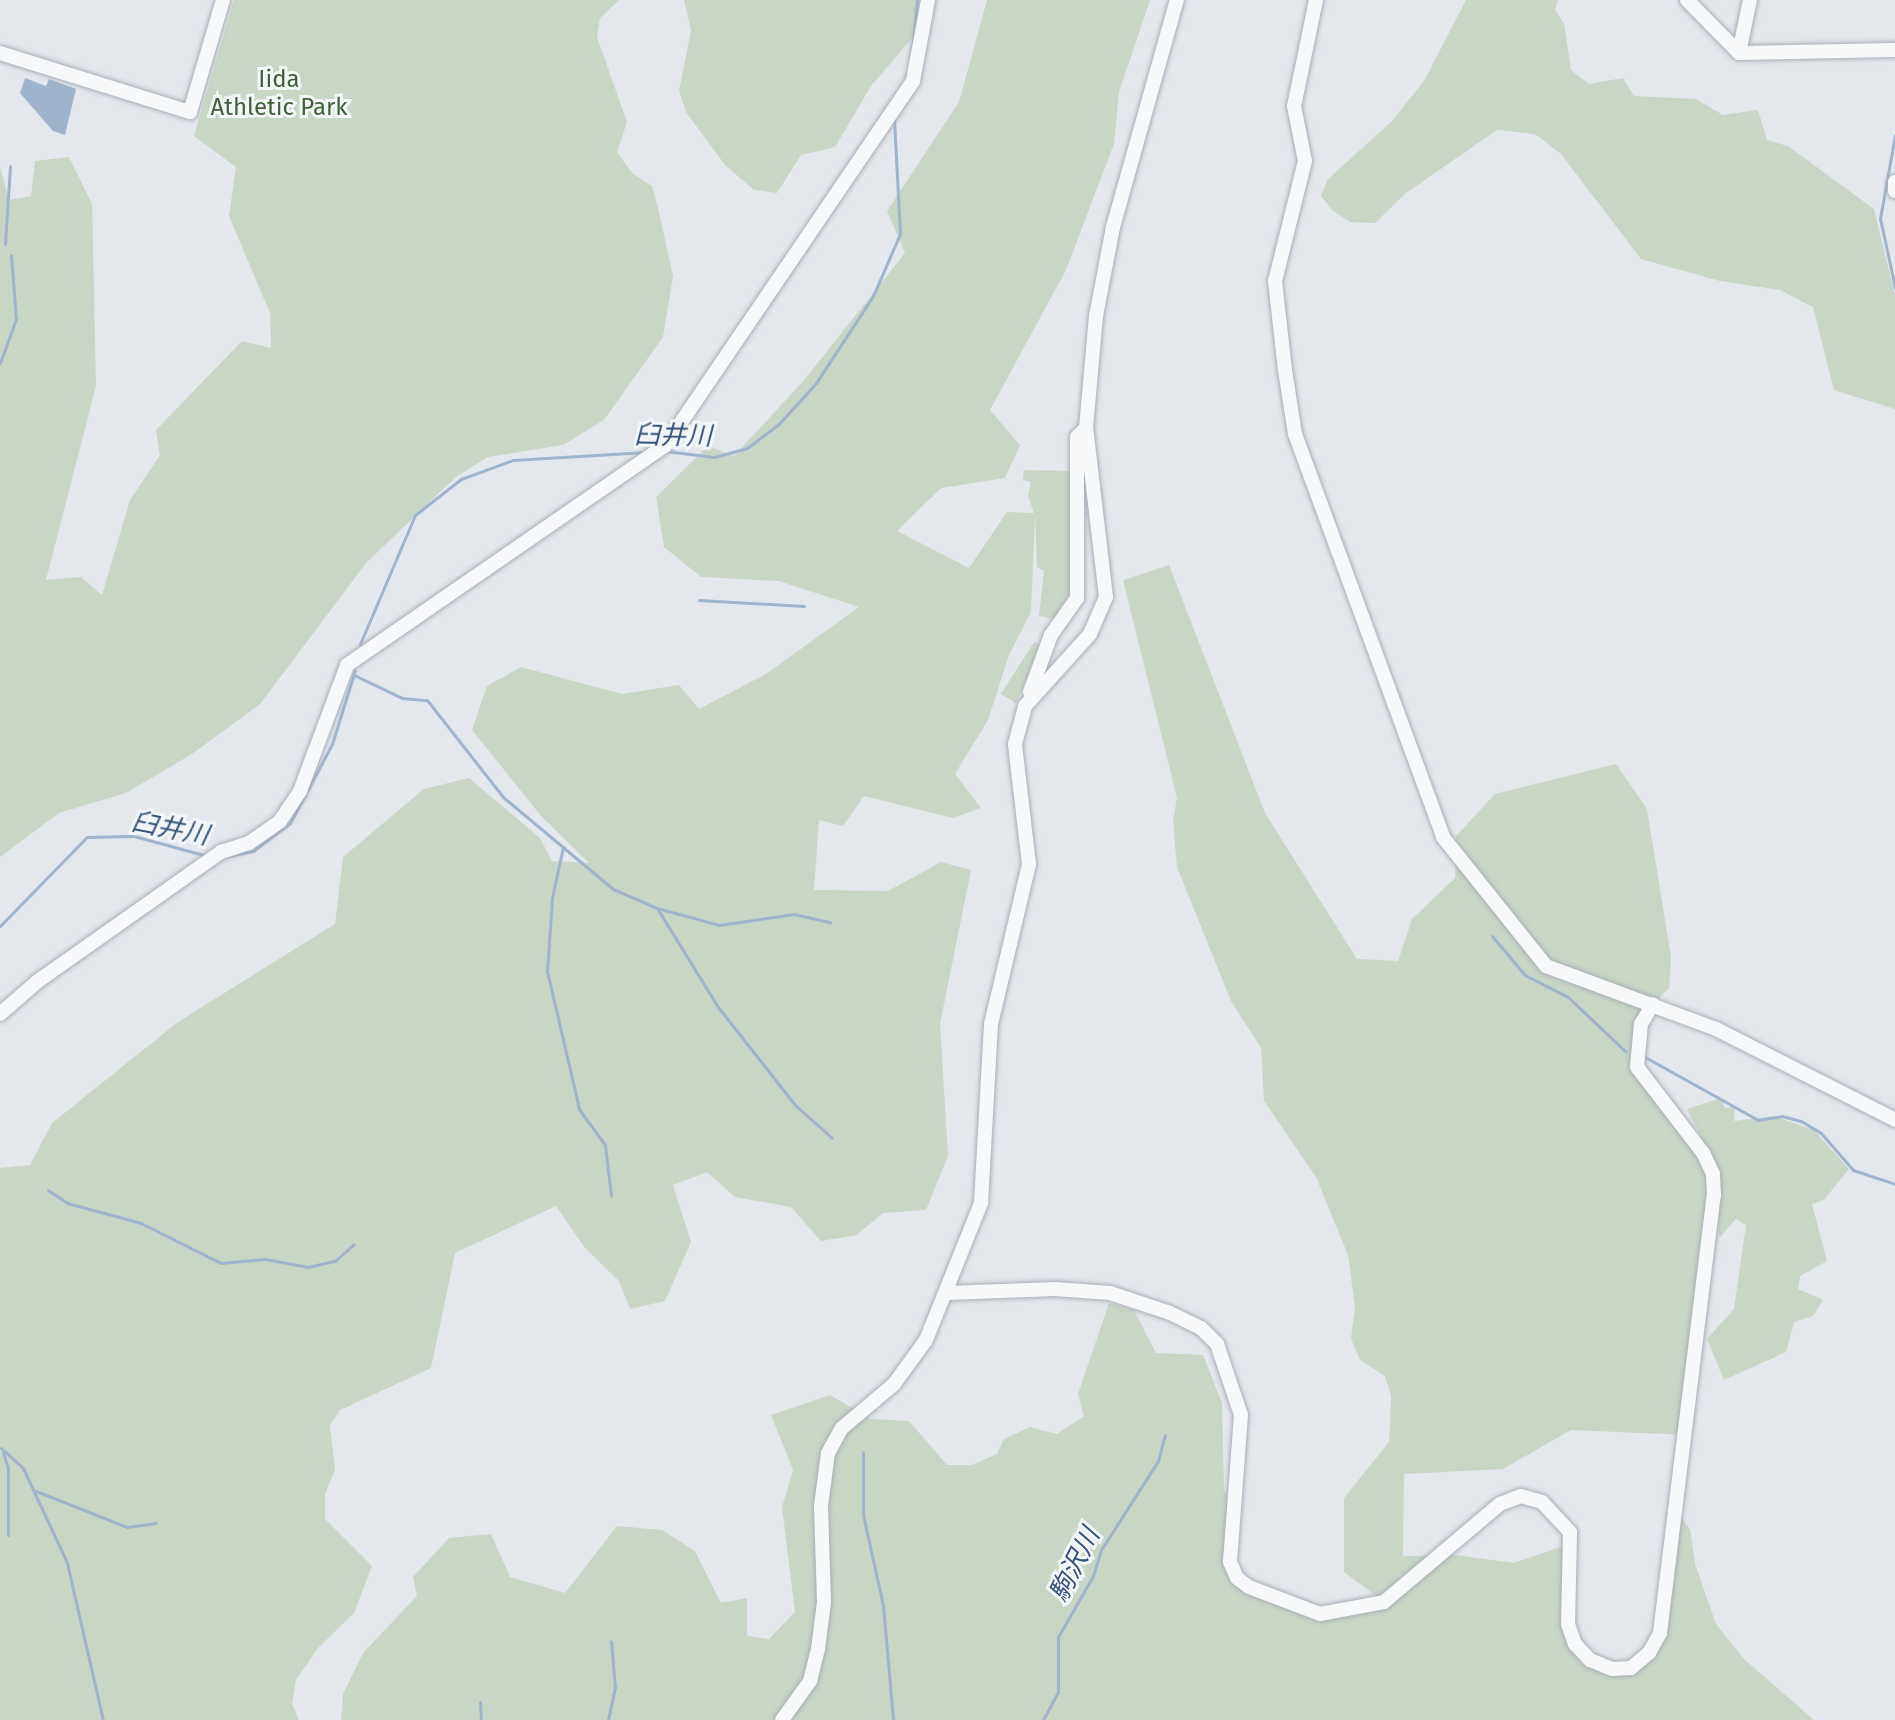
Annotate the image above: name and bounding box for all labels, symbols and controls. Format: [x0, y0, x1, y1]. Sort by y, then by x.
park label: Iida Athletic Park [211, 66, 347, 122]
water label: 臼井川 [634, 420, 712, 452]
water label: 臼井川 [129, 806, 211, 852]
water label: 駒沢川 [1043, 1523, 1107, 1607]

